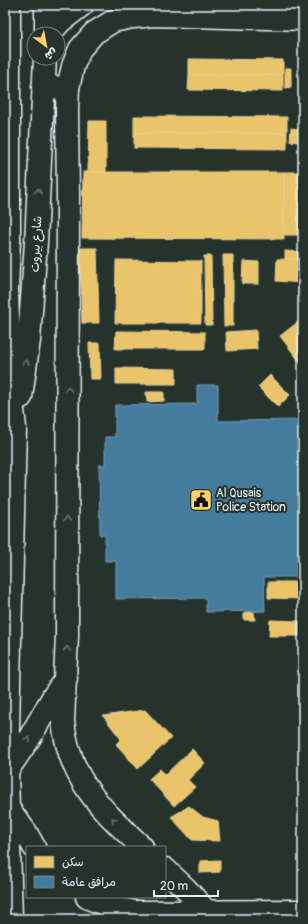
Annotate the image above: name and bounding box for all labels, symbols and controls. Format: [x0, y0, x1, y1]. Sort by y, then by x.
north arrow [26, 26, 66, 66]
text: ش [42, 45, 60, 63]
one-way arrow [34, 188, 43, 194]
street label: شارع بيروت [28, 215, 46, 273]
one-way arrow [21, 359, 30, 365]
one-way arrow [64, 386, 72, 392]
place label: Al Qusais Police Station [216, 486, 286, 515]
public building icon: Al Qusais Police Station [188, 487, 214, 513]
one-way arrow [63, 516, 71, 522]
one-way arrow [62, 646, 71, 652]
one-way arrow [23, 736, 31, 743]
one-way arrow [111, 817, 119, 825]
legend [26, 846, 166, 898]
text: سكن [62, 855, 84, 870]
scale bar [154, 872, 218, 898]
text: مرافق عامة [62, 875, 116, 890]
text: 20 m [160, 879, 189, 894]

